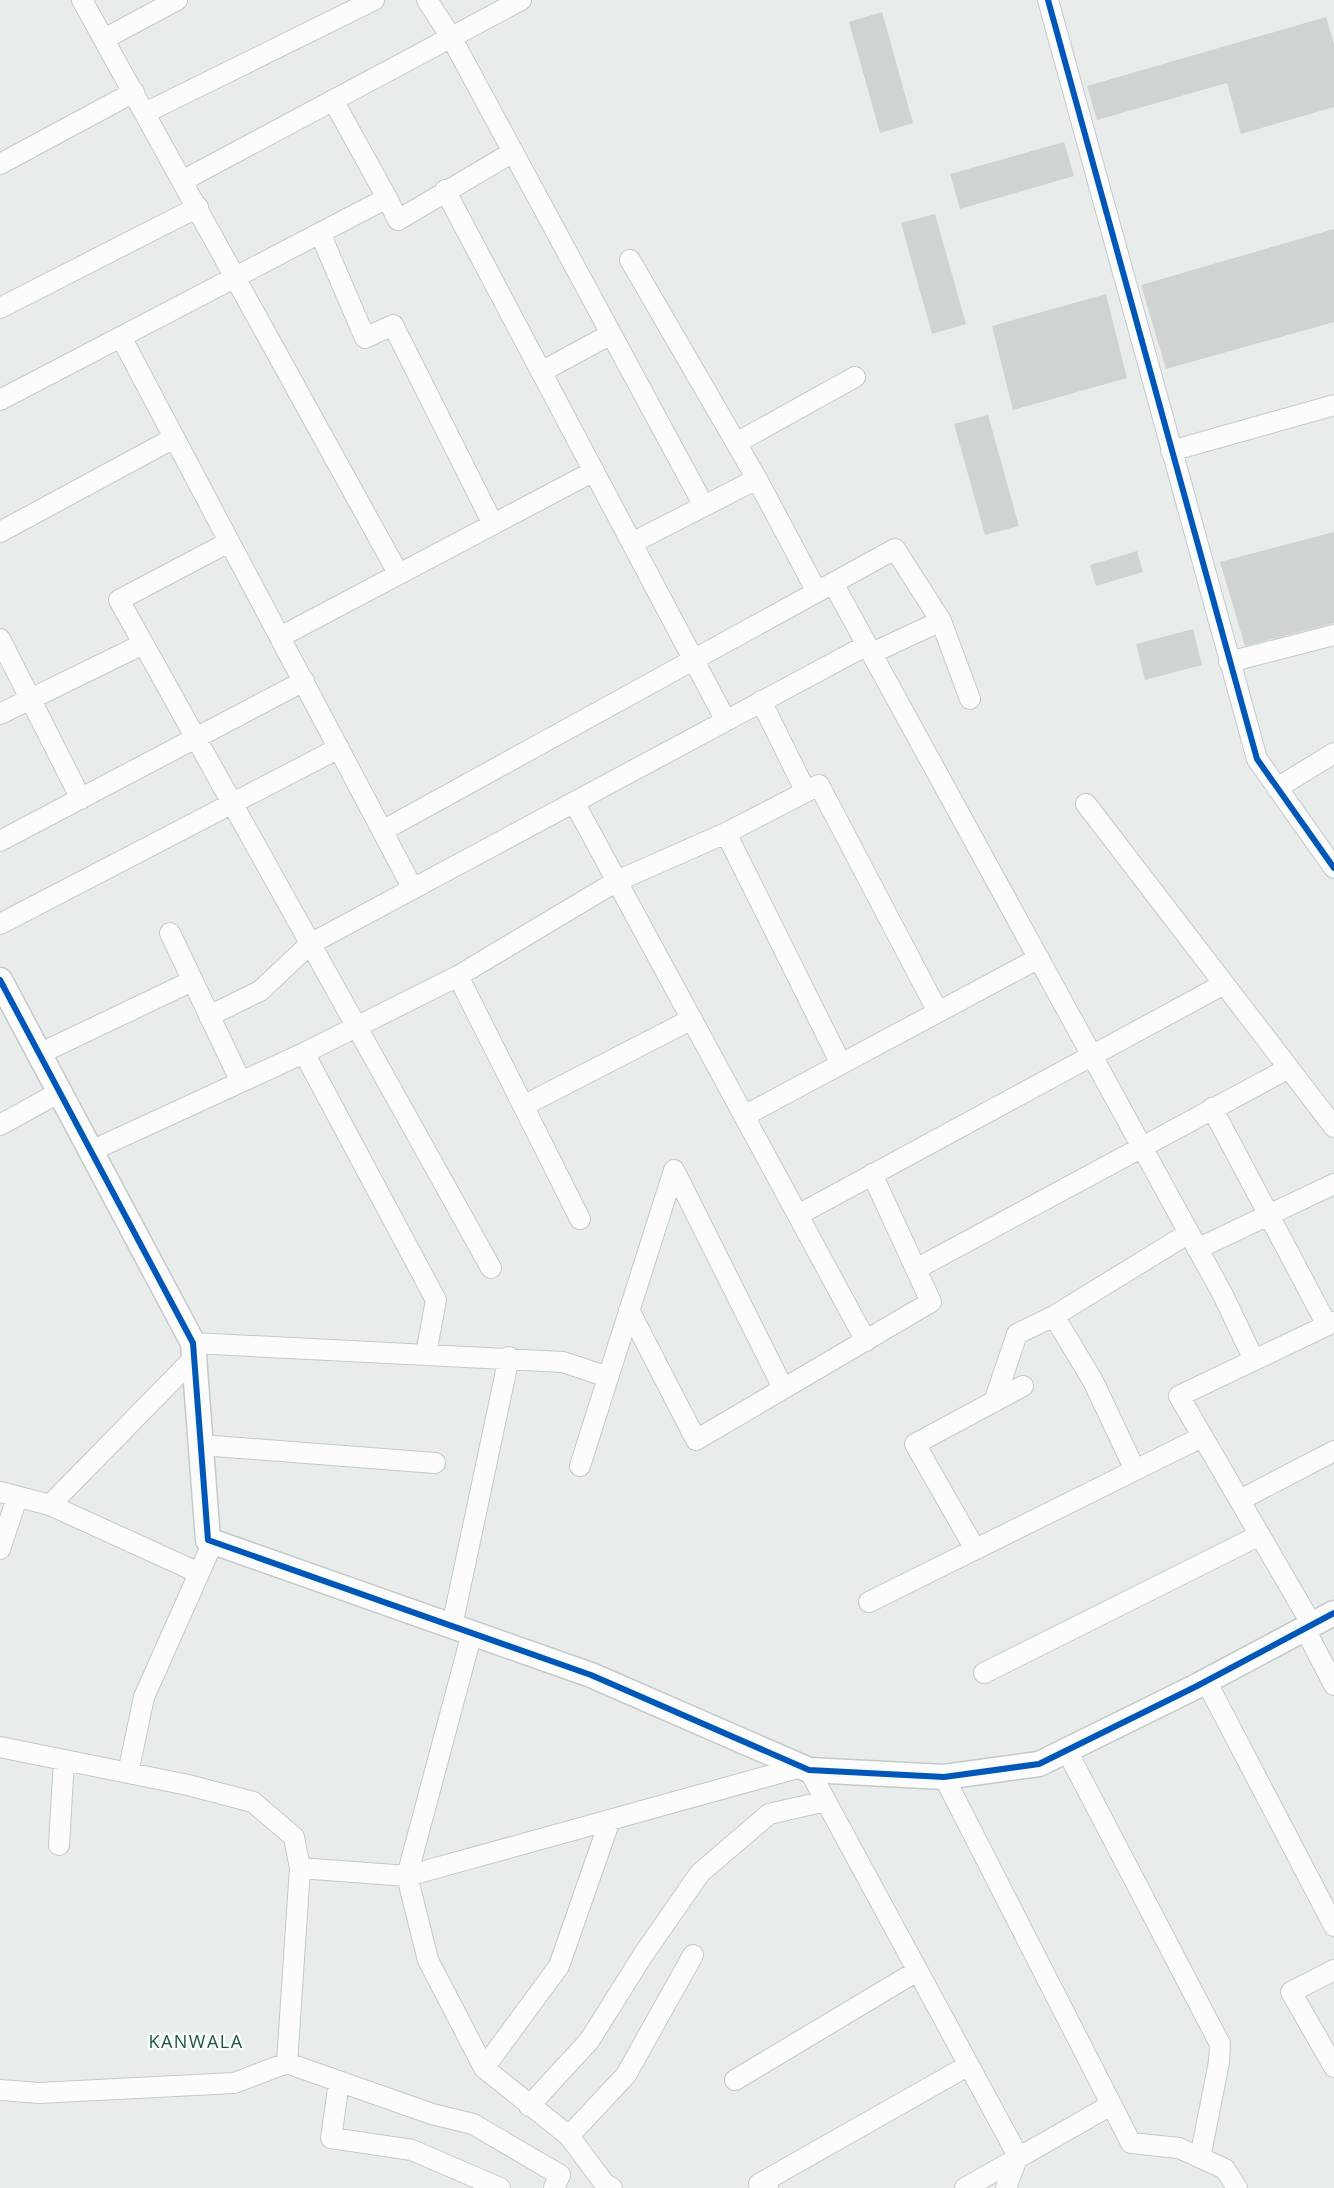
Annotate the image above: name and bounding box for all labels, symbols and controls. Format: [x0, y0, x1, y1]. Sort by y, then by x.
district label: KANWALA [148, 2029, 244, 2053]

